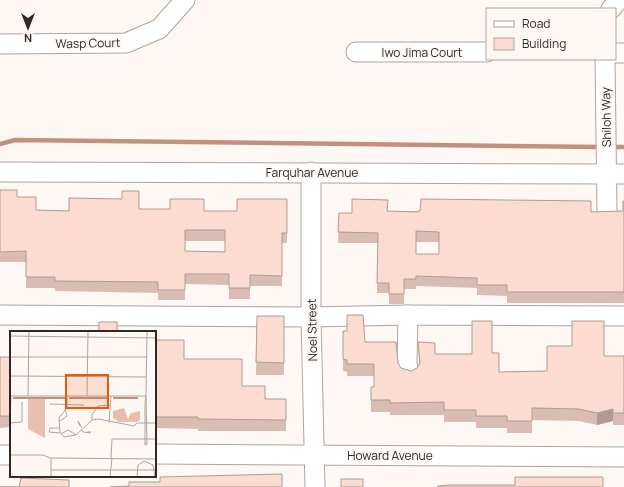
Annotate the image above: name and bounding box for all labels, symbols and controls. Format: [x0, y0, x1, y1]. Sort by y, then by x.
north arrow [8, 8, 48, 48]
legend [486, 8, 616, 60]
text: Road [522, 15, 550, 32]
text: N [24, 31, 32, 46]
street label: Wasp Court [55, 34, 121, 52]
text: Building [522, 35, 566, 52]
street label: Iwo Jima Court [382, 44, 463, 61]
street label: Shiloh Way [597, 86, 615, 147]
street label: Farquhar Avenue [266, 164, 358, 181]
street label: Noel Street [303, 298, 321, 362]
inset map [10, 331, 156, 477]
street label: Howard Avenue [347, 447, 433, 464]

